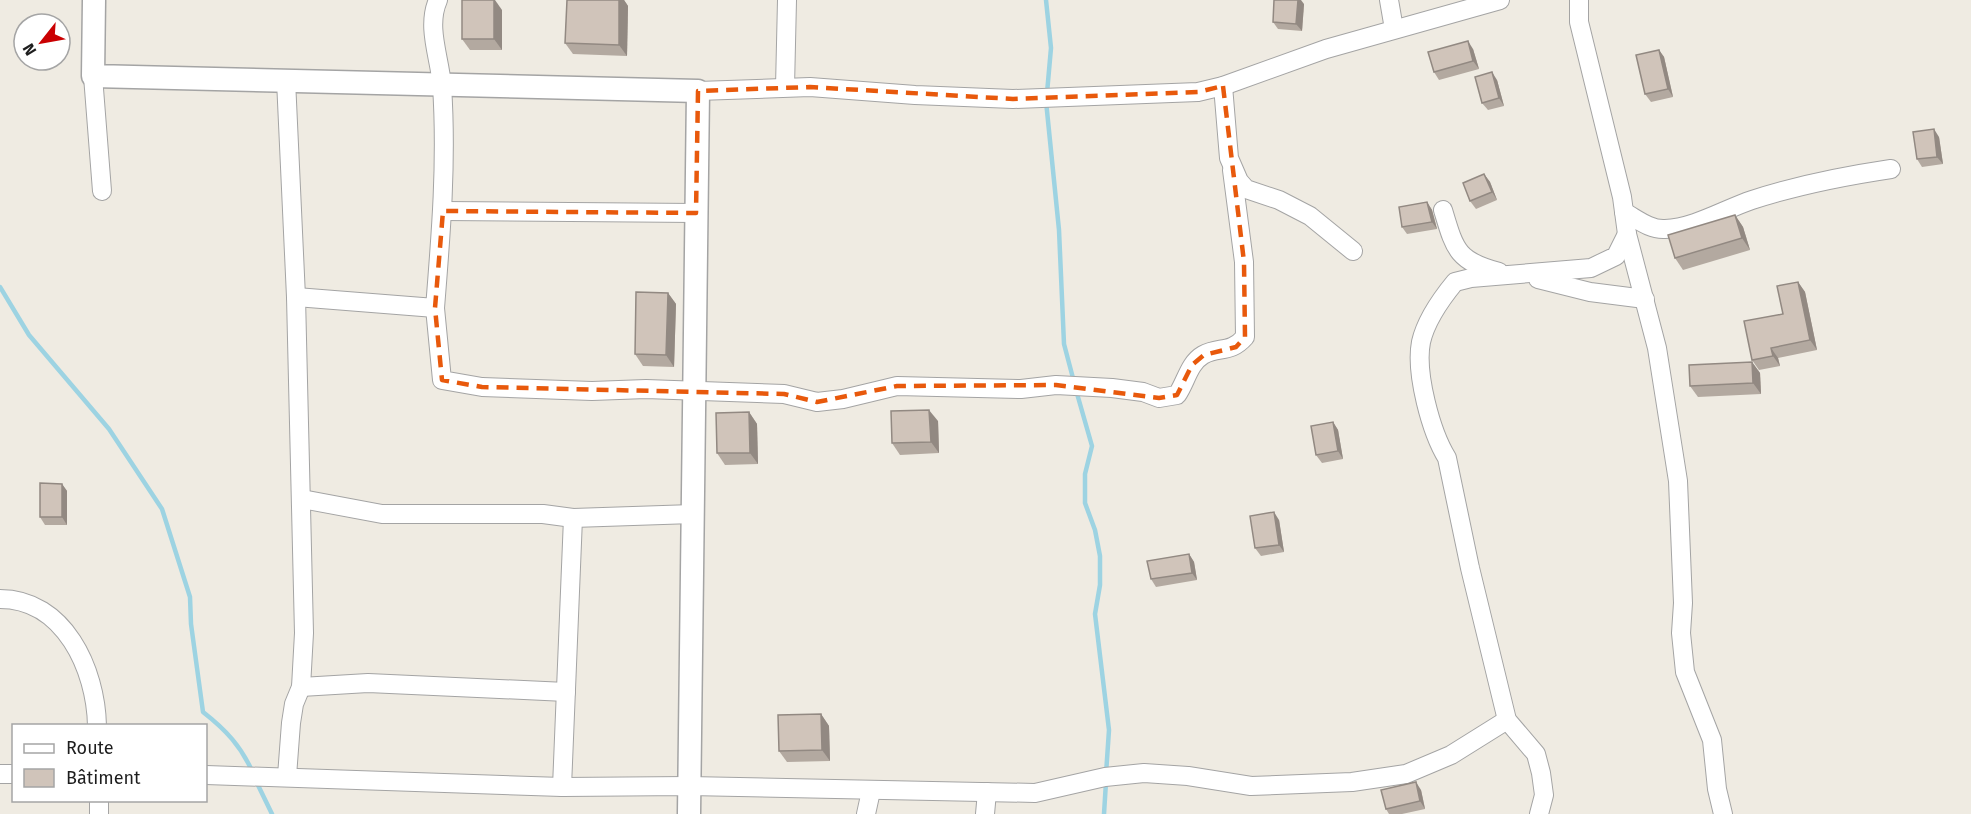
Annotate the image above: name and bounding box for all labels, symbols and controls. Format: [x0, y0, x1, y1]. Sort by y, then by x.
north arrow [12, 12, 72, 72]
text: N [19, 40, 40, 59]
legend [12, 724, 207, 802]
text: Route [66, 737, 114, 759]
text: Bâtiment [66, 767, 141, 789]

